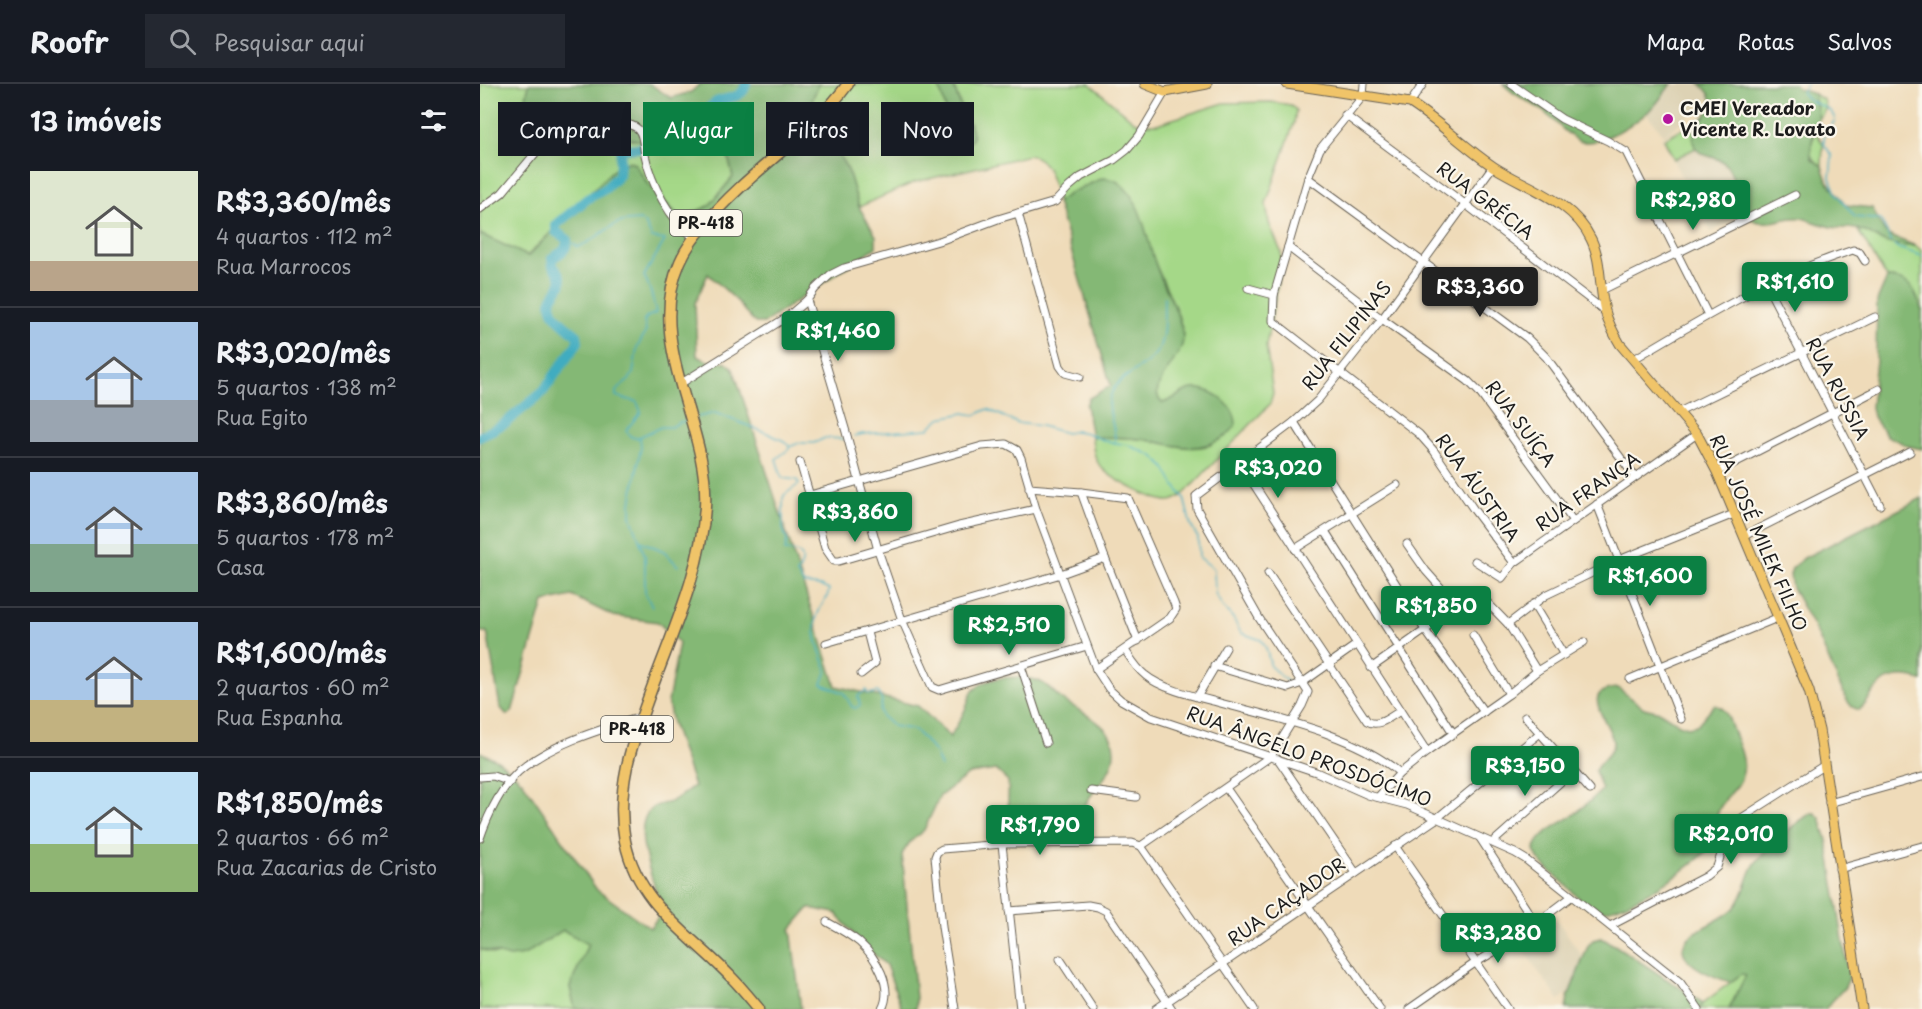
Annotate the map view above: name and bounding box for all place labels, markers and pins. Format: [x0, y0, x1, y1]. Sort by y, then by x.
place label: CMEI Vereador Vicente R. Lovato [1680, 94, 1836, 142]
marker: CMEI Vereador Vicente R. Lovato [1661, 112, 1675, 126]
pin: R$2,980 [1638, 180, 1748, 231]
pin: R$1,610 [1740, 262, 1850, 313]
pin: R$3,360 [1425, 267, 1535, 318]
pin: R$1,460 [783, 311, 893, 362]
pin: R$3,020 [1223, 448, 1333, 499]
pin: R$3,860 [800, 492, 910, 543]
pin: R$1,600 [1595, 556, 1705, 607]
pin: R$1,850 [1381, 586, 1491, 637]
pin: R$2,510 [954, 605, 1064, 656]
pin: R$3,150 [1470, 746, 1580, 797]
pin: R$1,790 [985, 805, 1095, 856]
pin: R$2,010 [1676, 814, 1786, 865]
pin: R$3,280 [1443, 913, 1553, 964]

